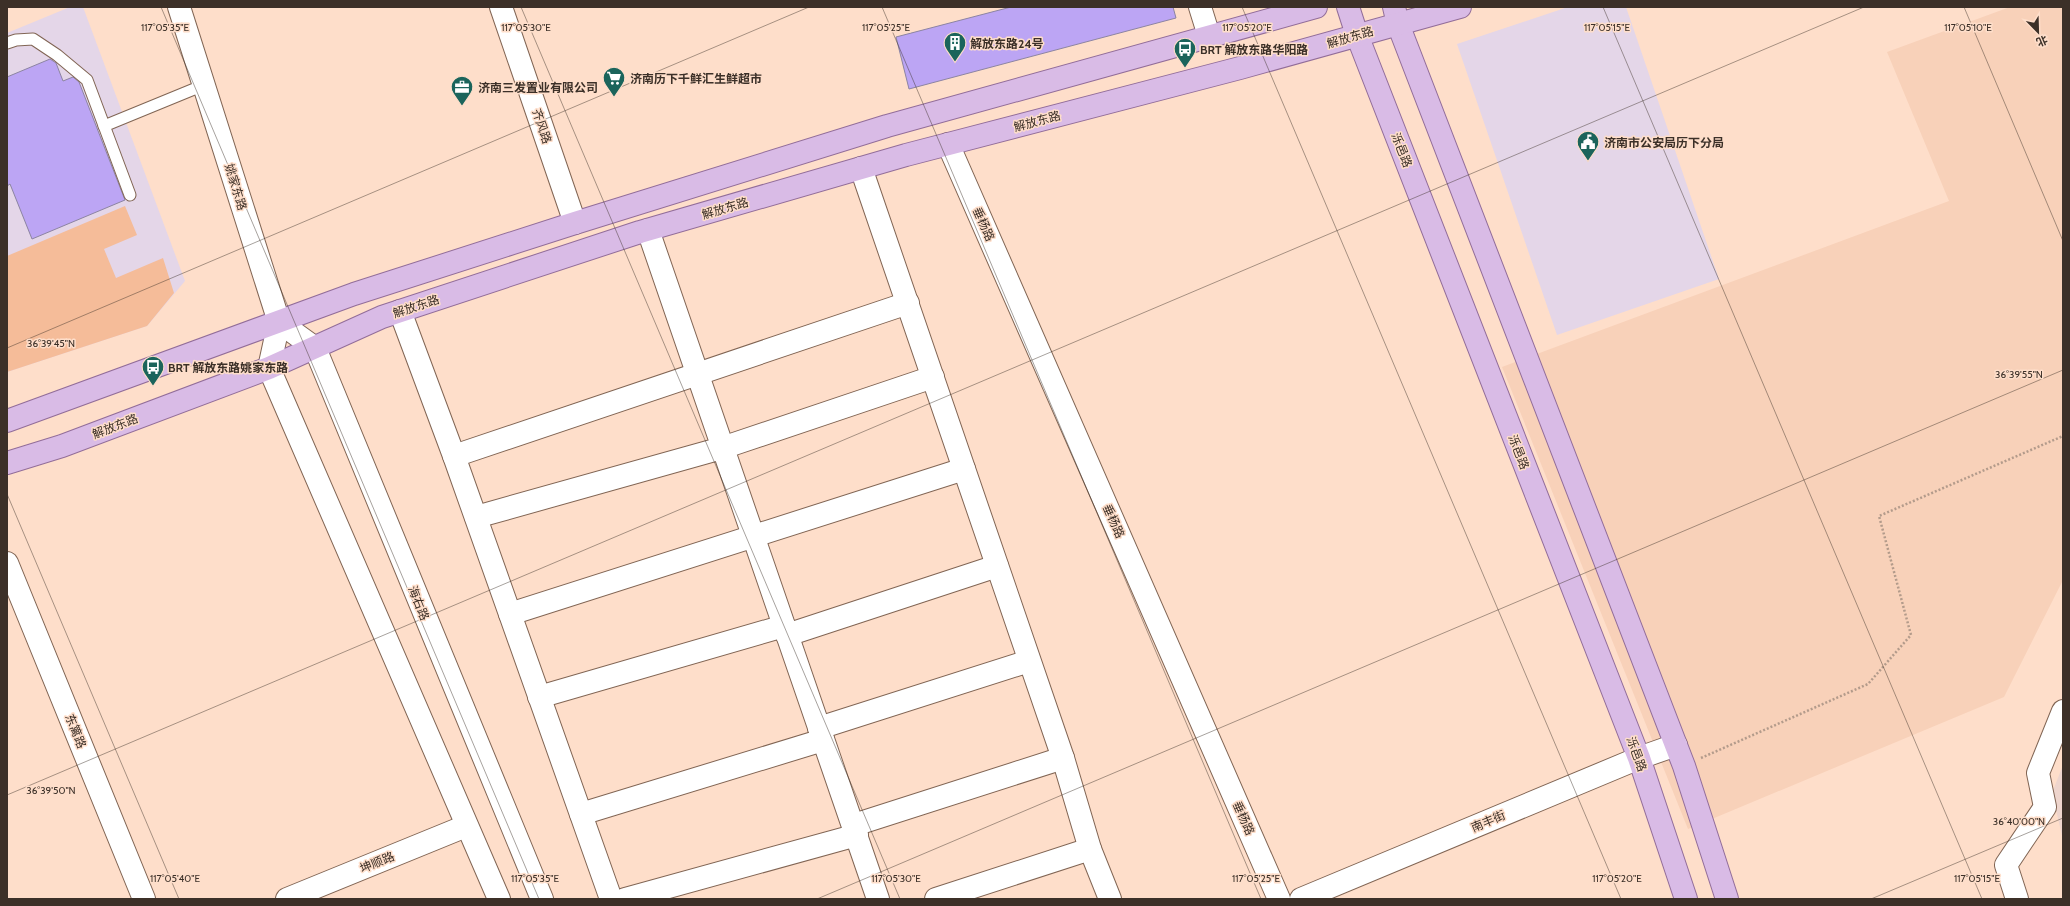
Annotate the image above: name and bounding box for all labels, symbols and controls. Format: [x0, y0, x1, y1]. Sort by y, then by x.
north arrow [2018, 12, 2058, 52]
text: 117°05'35"E [141, 21, 190, 34]
text: 117°05'30"E [501, 21, 551, 34]
text: 117°05'25"E [862, 21, 910, 34]
text: 117°05'20"E [1222, 21, 1272, 34]
text: 117°05'15"E [1584, 21, 1630, 34]
text: 117°05'10"E [1944, 21, 1992, 34]
street label: 解放东路 [1325, 23, 1375, 51]
building icon: 解放东路24号 [942, 30, 968, 63]
text: 北 [2034, 33, 2050, 50]
place label: 解放东路24号 [970, 36, 1044, 51]
bus stop icon: BRT 解放东路华阳路 [1172, 36, 1198, 69]
place label: BRT 解放东路华阳路 [1200, 42, 1308, 57]
supermarket icon: 济南历下千鲜汇生鲜超市 [601, 65, 627, 98]
place label: 济南历下千鲜汇生鲜超市 [630, 71, 762, 86]
office icon: 济南三发置业有限公司 [449, 74, 475, 107]
place label: 济南三发置业有限公司 [478, 80, 598, 95]
street label: 齐风路 [529, 107, 555, 145]
street label: 解放东路 [1012, 108, 1062, 134]
public building icon: 济南市公安局历下分局 [1575, 129, 1601, 162]
street label: 泺邑路 [1389, 131, 1415, 169]
place label: 济南市公安局历下分局 [1604, 135, 1724, 150]
street label: 姚家东路 [222, 162, 250, 212]
street label: 解放东路 [700, 194, 750, 222]
street label: 垂杨路 [970, 204, 998, 244]
street label: 解放东路 [391, 291, 441, 321]
text: 36°39'45"N [27, 337, 75, 350]
bus stop icon: BRT 解放东路姚家东路 [140, 354, 166, 387]
place label: BRT 解放东路姚家东路 [168, 360, 288, 375]
text: 36°39'55"N [1995, 368, 2043, 381]
street label: 解放东路 [90, 410, 140, 442]
street label: 泺邑路 [1506, 433, 1532, 471]
street label: 垂杨路 [1100, 501, 1128, 541]
street label: 海右路 [405, 583, 433, 623]
street label: 东篱路 [62, 711, 90, 751]
street label: 泺邑路 [1624, 735, 1650, 773]
text: 36°39'50"N [26, 784, 76, 797]
street label: 垂杨路 [1230, 798, 1258, 838]
street label: 南丰街 [1468, 807, 1508, 835]
text: 36°40'00"N [1993, 815, 2045, 828]
street label: 坤顺路 [357, 848, 397, 876]
text: 117°05'40"E [150, 872, 200, 885]
text: 117°05'35"E [511, 872, 560, 885]
text: 117°05'30"E [871, 872, 921, 885]
text: 117°05'25"E [1232, 872, 1280, 885]
text: 117°05'20"E [1592, 872, 1642, 885]
text: 117°05'15"E [1954, 872, 2000, 885]

